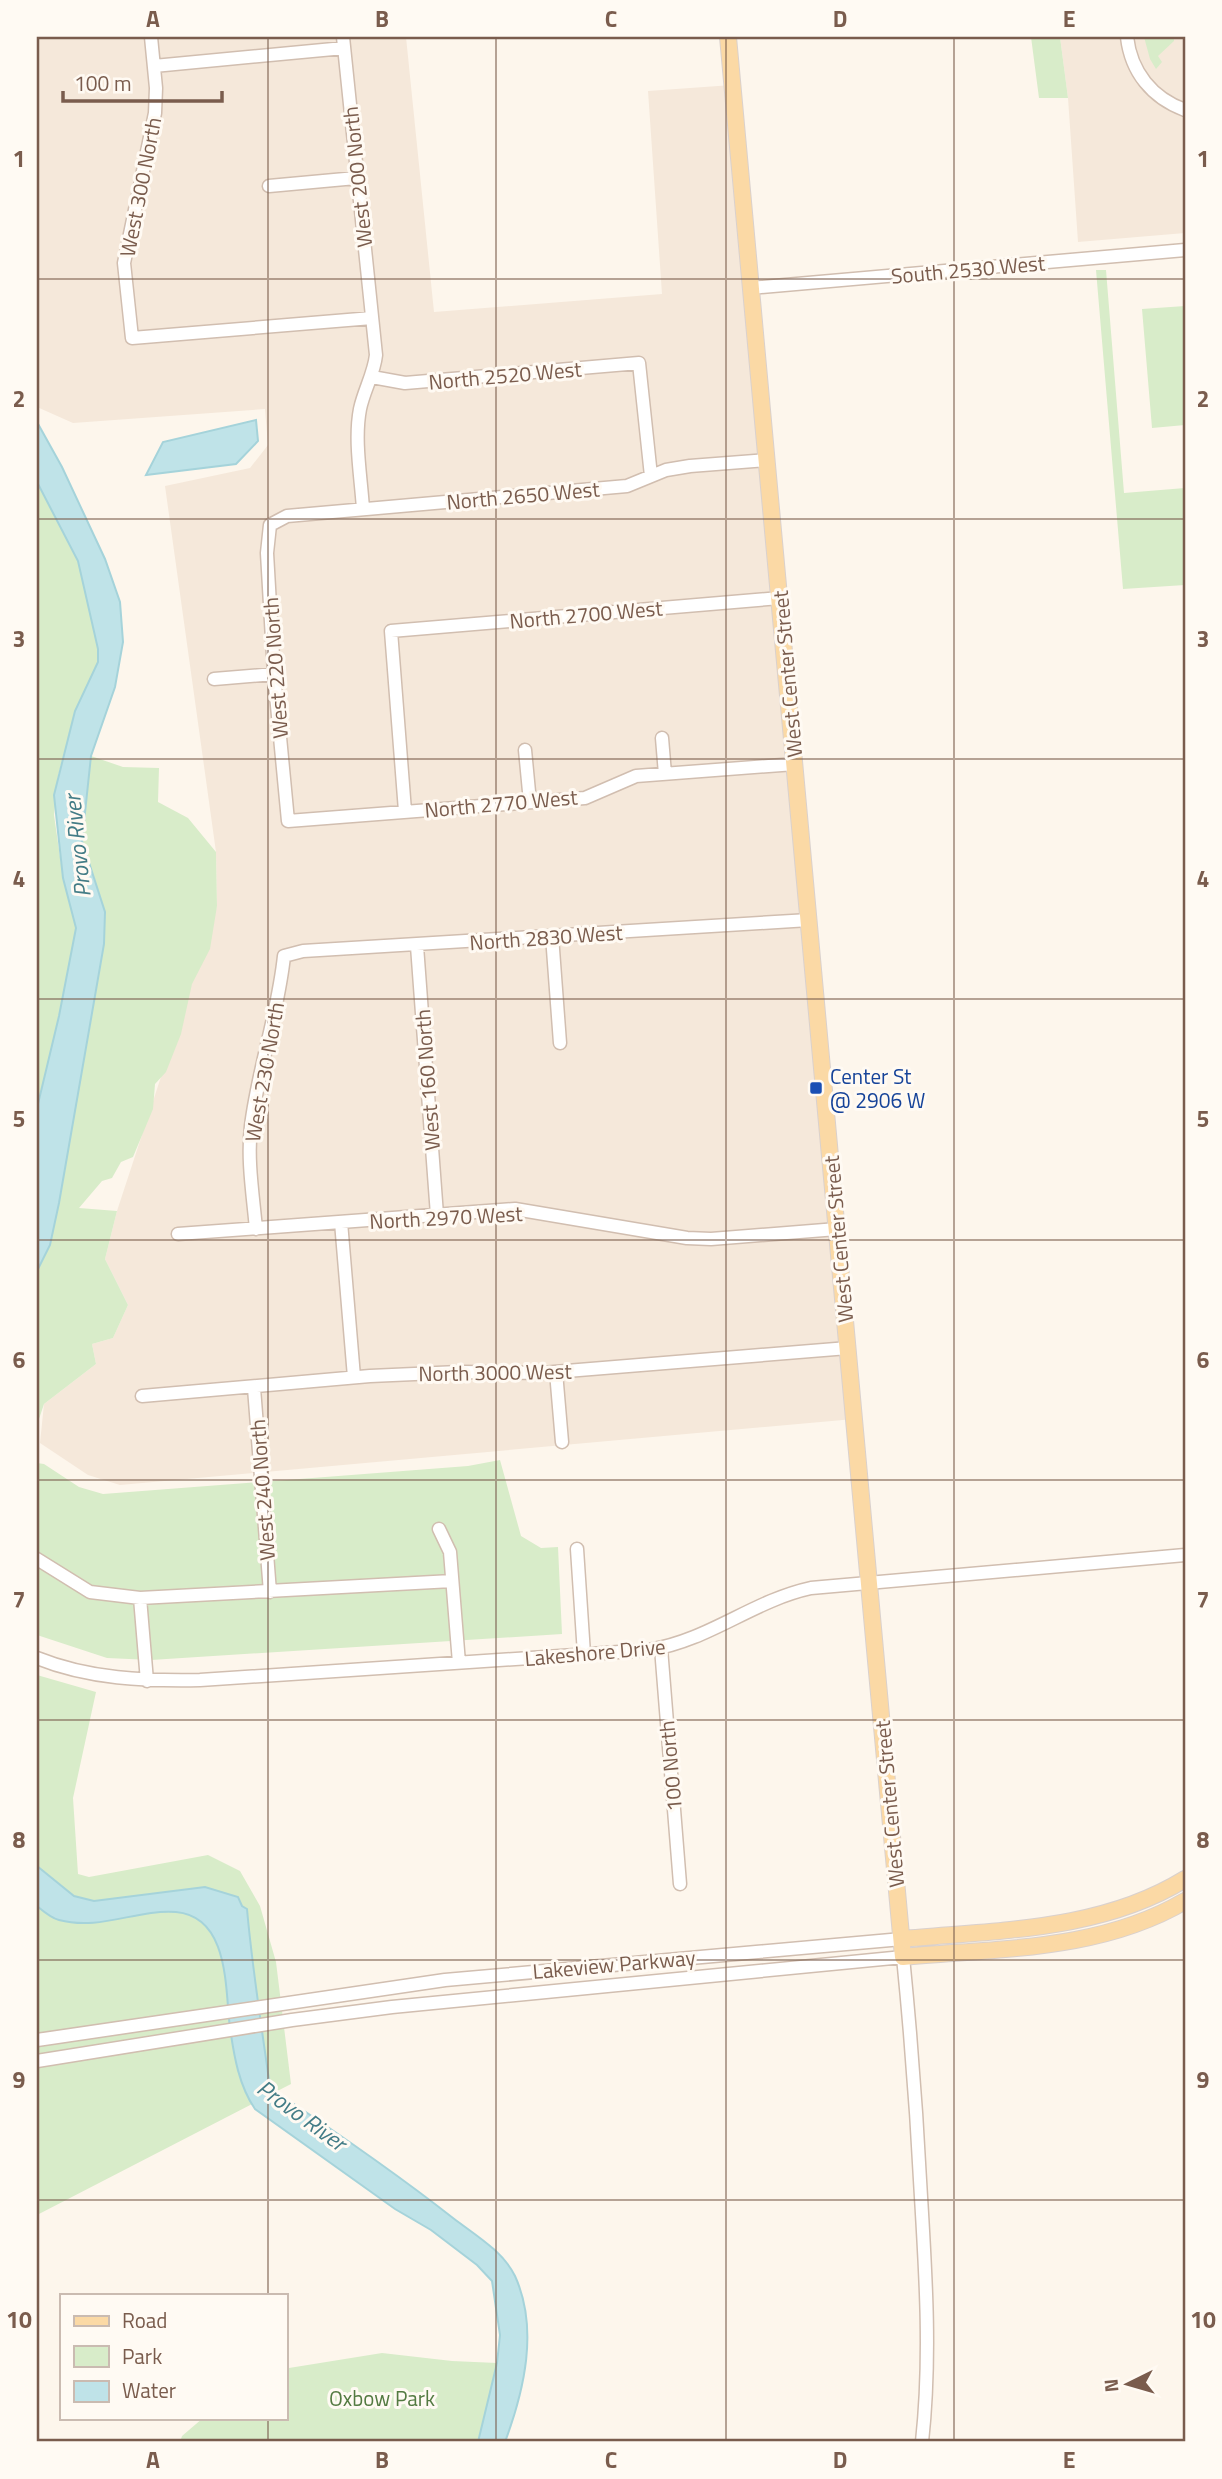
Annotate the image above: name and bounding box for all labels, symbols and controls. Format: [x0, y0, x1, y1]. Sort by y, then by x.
text: A [146, 1, 160, 36]
text: B [375, 1, 389, 36]
text: C [605, 1, 617, 36]
text: D [833, 1, 847, 36]
text: E [1063, 1, 1075, 36]
scale bar [63, 60, 222, 104]
text: 100 m [74, 67, 131, 99]
street label: West 200 North [334, 105, 380, 249]
street label: West 300 North [111, 114, 169, 260]
text: 1 [13, 141, 25, 176]
text: 1 [1197, 141, 1209, 176]
street label: South 2530 West [890, 246, 1047, 292]
street label: North 2520 West [427, 352, 583, 398]
text: 2 [13, 381, 25, 416]
text: 2 [1197, 381, 1209, 416]
street label: North 2650 West [445, 472, 601, 518]
street label: West Center Street [764, 589, 810, 759]
street label: North 2700 West [508, 591, 664, 637]
street label: West 220 North [254, 596, 296, 740]
text: 3 [13, 621, 25, 656]
text: 3 [1197, 621, 1209, 656]
street label: North 2770 West [423, 780, 579, 826]
water label: Provo River [54, 790, 100, 899]
text: 4 [13, 861, 25, 896]
text: 4 [1197, 861, 1209, 896]
street label: North 2830 West [468, 916, 624, 958]
street label: West 230 North [236, 1000, 292, 1144]
street label: West 160 North [406, 1008, 448, 1152]
place label: Center St @ 2906 W [830, 1060, 925, 1116]
marker: Center St @ 2906 W [808, 1080, 824, 1096]
text: 5 [13, 1101, 25, 1136]
text: 5 [1197, 1101, 1209, 1136]
street label: West Center Street [815, 1154, 861, 1324]
street label: North 2970 West [369, 1197, 524, 1237]
text: 6 [13, 1342, 26, 1377]
text: 6 [1197, 1342, 1210, 1377]
street label: North 3000 West [418, 1355, 573, 1389]
street label: West 240 North [241, 1418, 283, 1562]
text: 7 [13, 1582, 25, 1617]
text: 7 [1197, 1582, 1209, 1617]
street label: Lakeshore Drive [523, 1630, 667, 1674]
street label: 100 North [650, 1719, 690, 1813]
street label: West Center Street [866, 1719, 912, 1889]
text: 8 [13, 1822, 26, 1857]
text: 8 [1197, 1822, 1210, 1857]
street label: Lakeview Parkway [531, 1941, 697, 1987]
text: 9 [13, 2062, 26, 2097]
text: 9 [1197, 2062, 1210, 2097]
water label: Provo River [250, 2071, 356, 2161]
legend [60, 2294, 287, 2420]
text: 10 [6, 2302, 32, 2337]
text: 10 [1190, 2302, 1216, 2337]
text: Road [122, 2304, 167, 2336]
text: Park [122, 2340, 162, 2372]
north arrow [1092, 2350, 1162, 2420]
text: Water [122, 2374, 176, 2406]
text: N [1096, 2378, 1126, 2393]
park label: Oxbow Park [329, 2382, 435, 2414]
text: A [146, 2442, 160, 2477]
text: B [375, 2442, 389, 2477]
text: C [605, 2442, 617, 2477]
text: D [833, 2442, 847, 2477]
text: E [1063, 2442, 1075, 2477]

